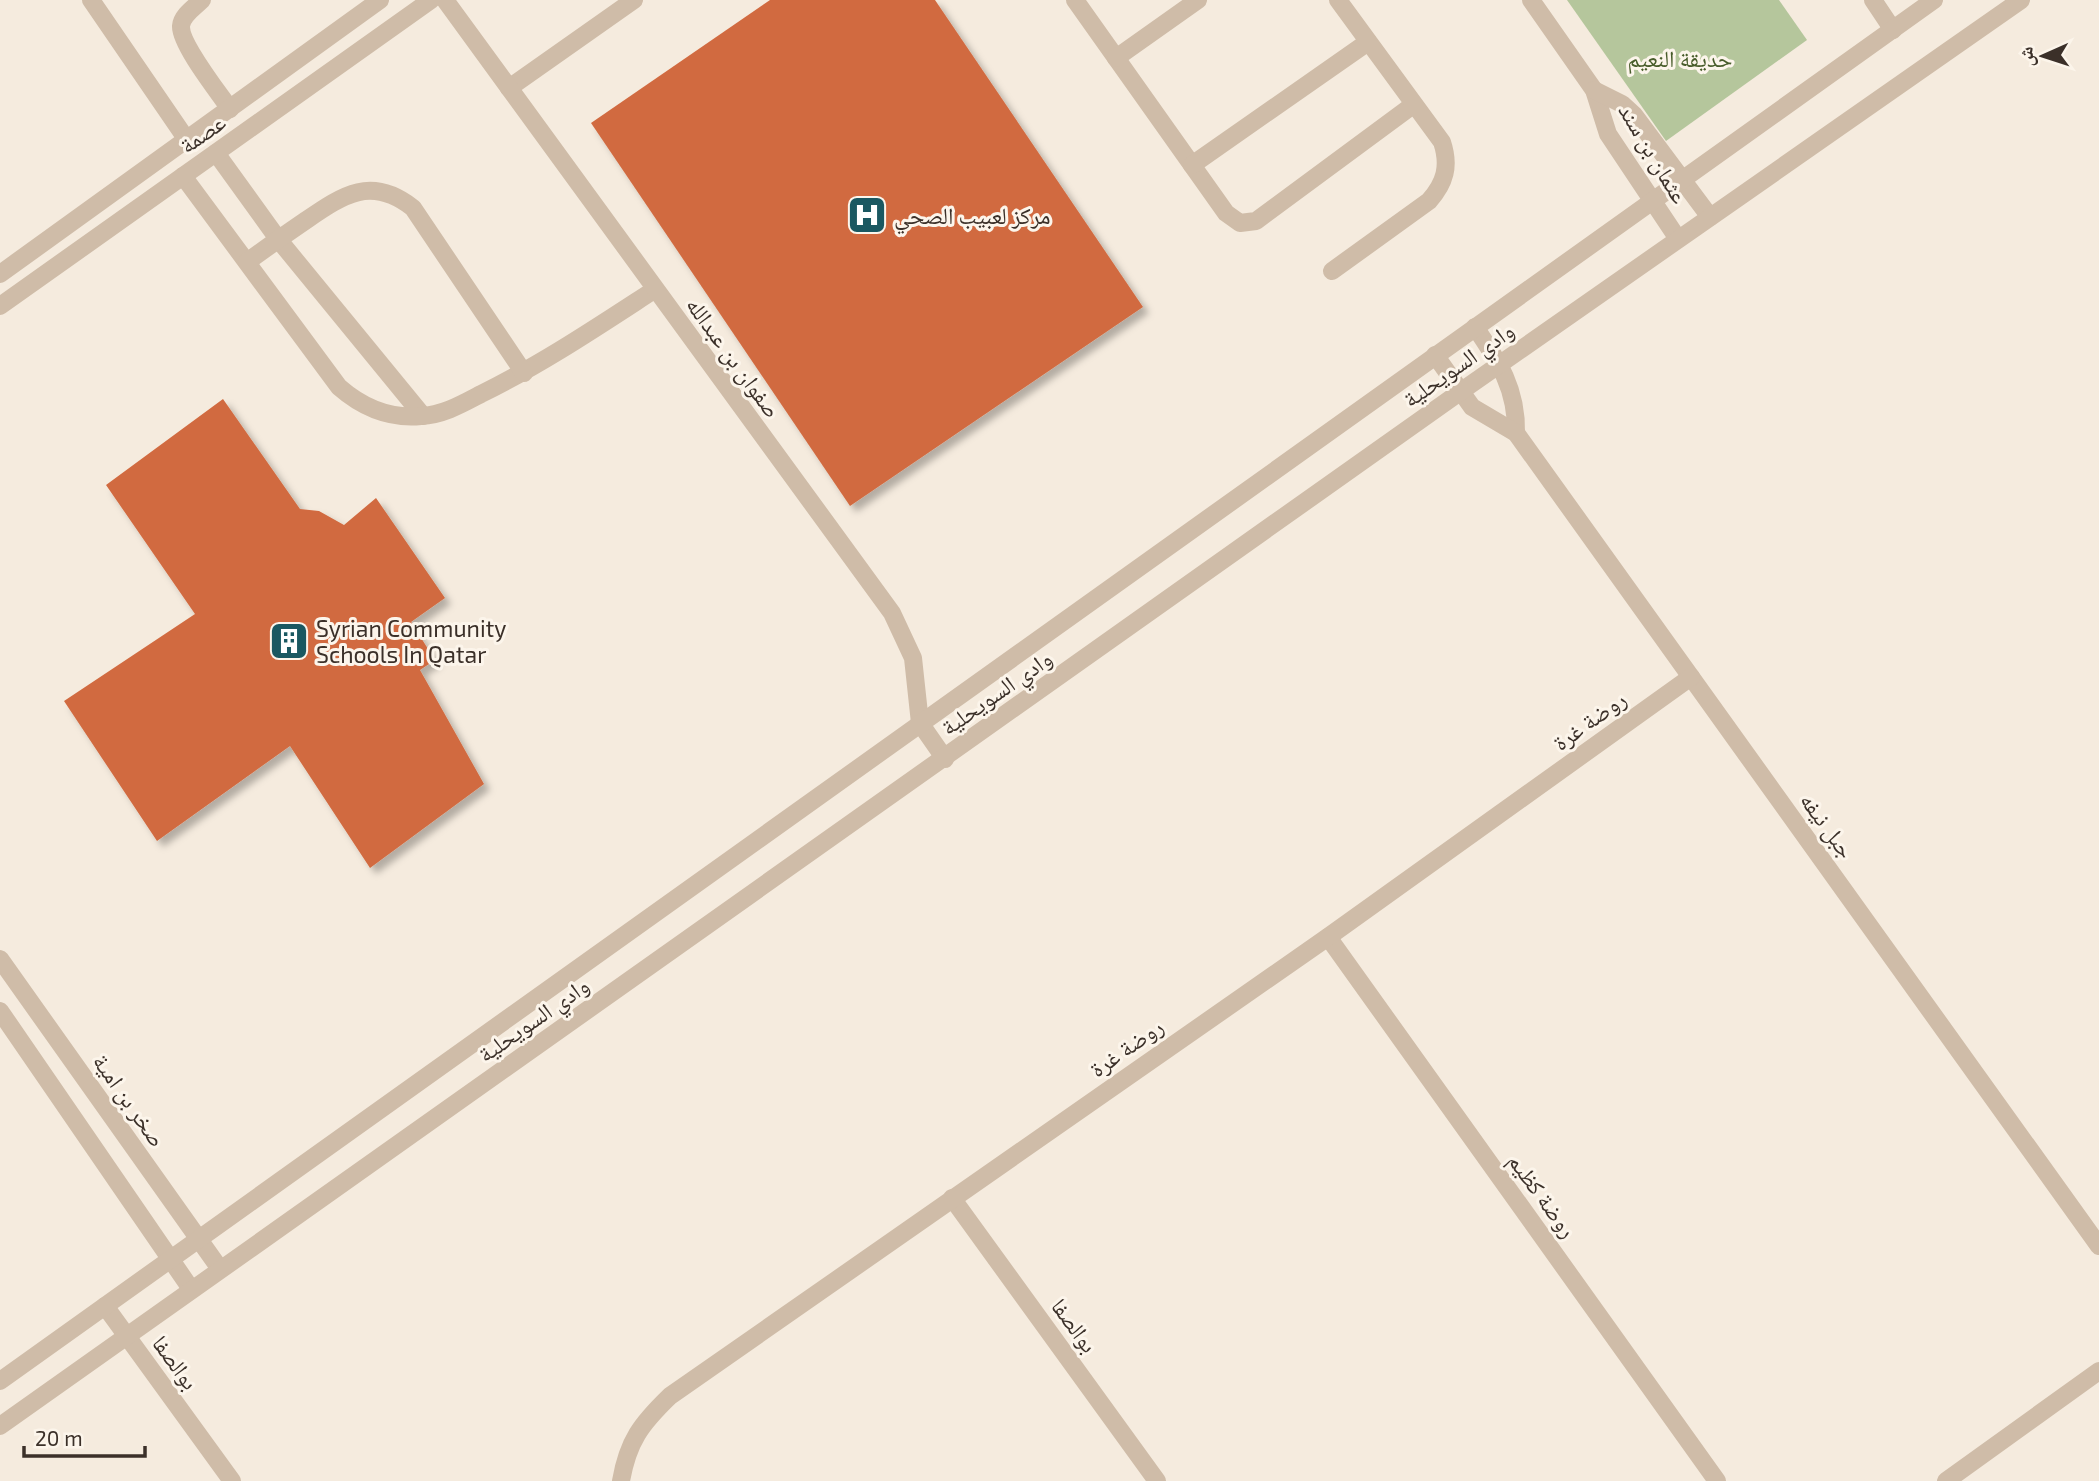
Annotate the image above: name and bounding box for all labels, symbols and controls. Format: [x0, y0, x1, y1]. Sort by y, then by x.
north arrow [2008, 21, 2078, 91]
park label: حديقة النعيم [1628, 44, 1732, 75]
text: ش [2014, 46, 2039, 68]
street label: عثمان بن سند [1612, 98, 1695, 209]
street label: عصمة [174, 107, 231, 159]
hospital icon: مركز لعبيب الصحي [846, 194, 888, 236]
place label: مركز لعبيب الصحي [894, 201, 1050, 235]
street label: صفوان بن عبدالله [680, 291, 787, 423]
street label: وادي السويحلية [1397, 316, 1522, 417]
place label: Syrian Community Schools In Qatar [316, 614, 507, 668]
building icon: Syrian Community Schools In Qatar [268, 620, 310, 662]
street label: وادي السويحلية [935, 644, 1060, 745]
street label: روضة غرة [1547, 684, 1631, 756]
street label: جبل نيفه [1794, 787, 1861, 864]
street label: وادي السويحلية [472, 971, 597, 1072]
street label: روضة غرة [1084, 1012, 1168, 1082]
street label: صخر بن امية [87, 1048, 172, 1153]
street label: روضة كظيم [1501, 1147, 1583, 1245]
street label: بوالصفا [1045, 1292, 1104, 1358]
street label: بوالصفا [146, 1329, 205, 1395]
scale bar [24, 1414, 145, 1458]
text: 20 m [35, 1425, 83, 1450]

